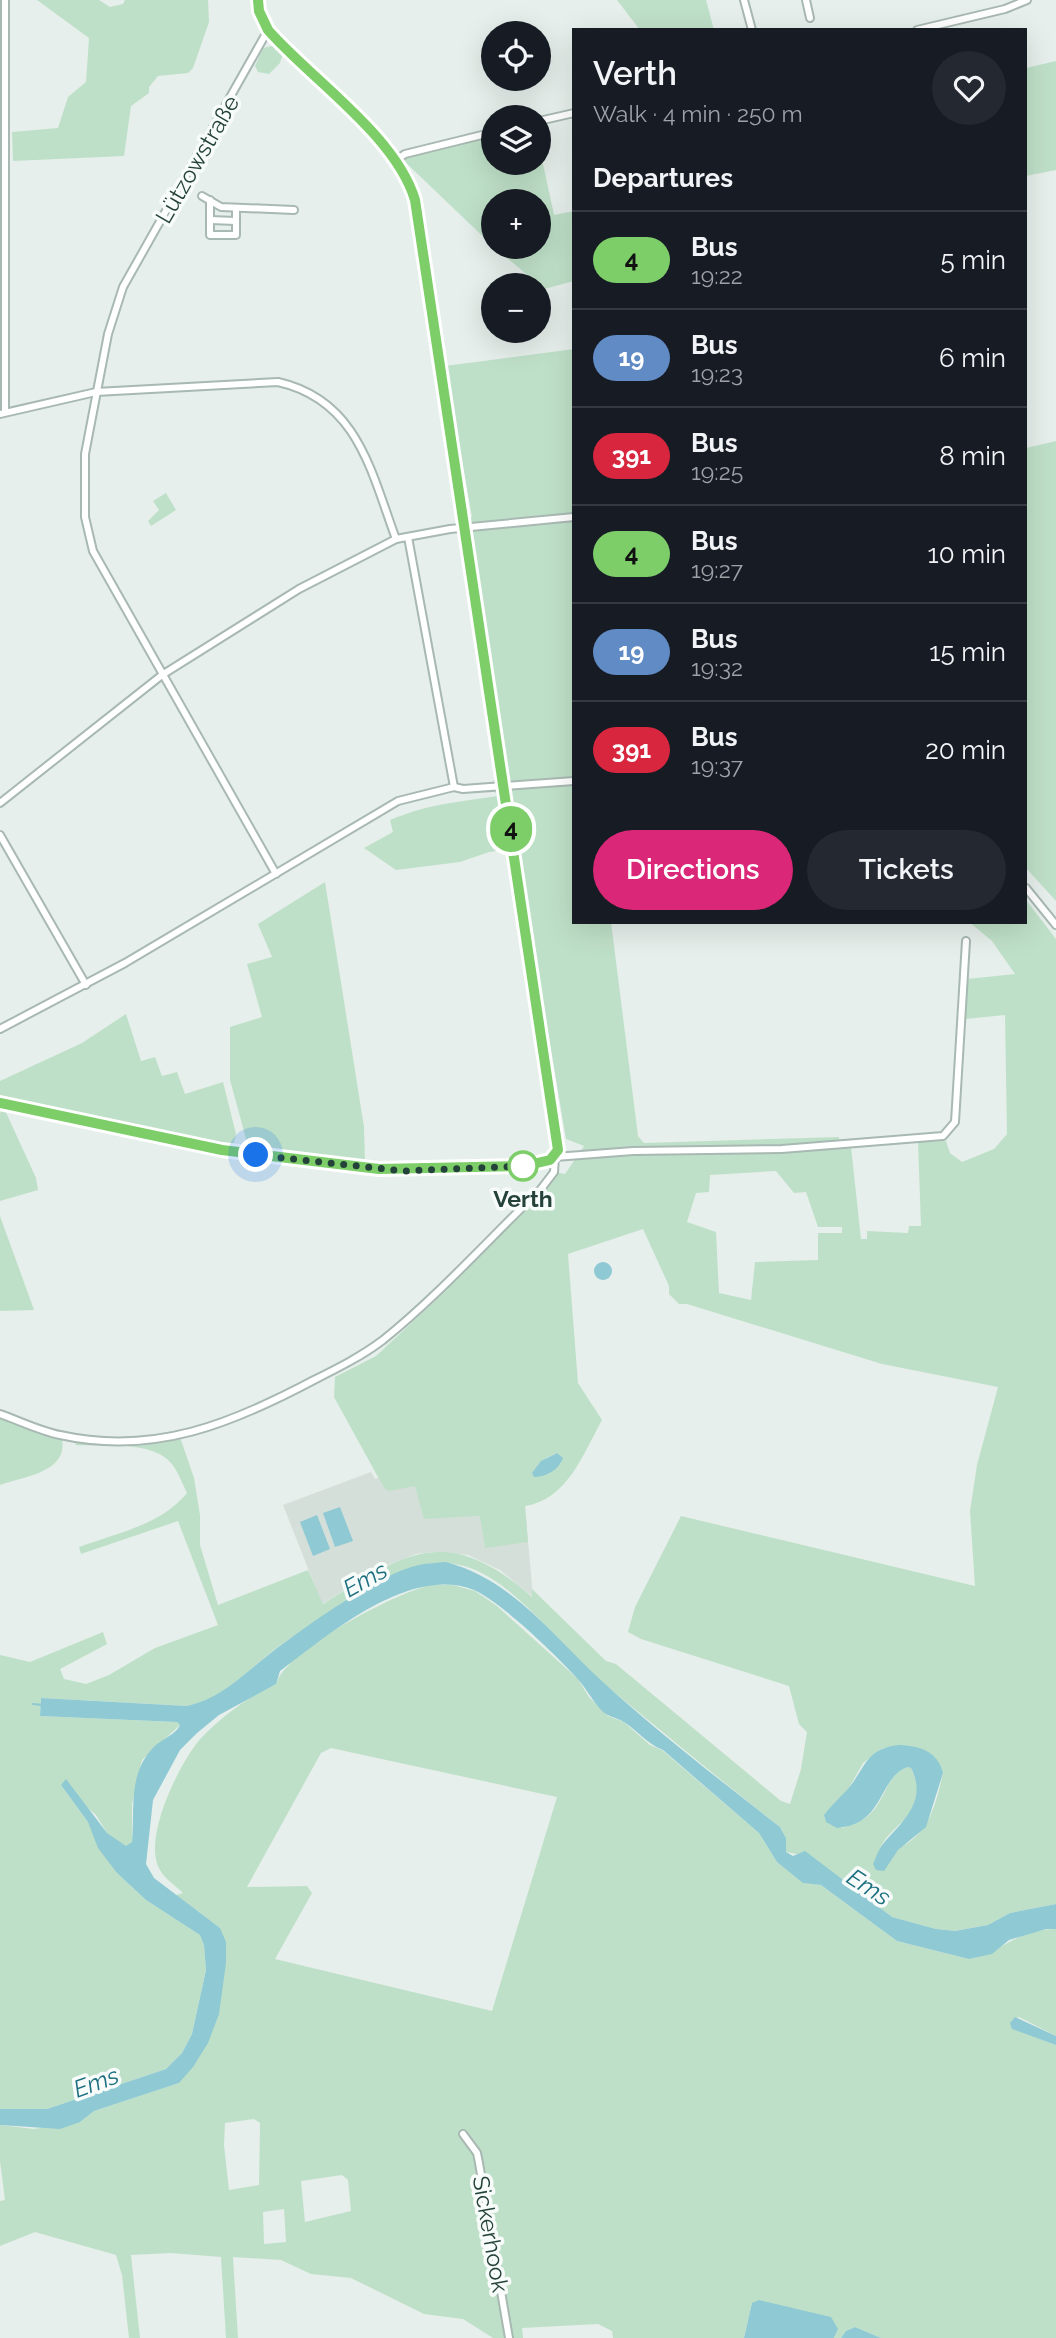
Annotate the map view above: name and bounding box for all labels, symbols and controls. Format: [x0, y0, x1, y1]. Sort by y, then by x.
map controls [481, 21, 551, 343]
button: locate [481, 21, 551, 91]
button: heart [932, 51, 1006, 125]
text: Verth [593, 54, 677, 93]
street label: Lützowstraße [150, 90, 244, 228]
text: Walk · 4 min · 250 m [593, 100, 803, 127]
button: layers [481, 105, 551, 175]
text: Departures [593, 163, 733, 193]
button: + [481, 189, 551, 259]
text: Bus [691, 232, 738, 262]
text: 4 [625, 245, 638, 274]
text: 5 min [940, 245, 1006, 275]
text: 19:22 [691, 262, 743, 289]
button: − [481, 273, 551, 343]
text: Bus [691, 330, 738, 360]
text: 19 [619, 343, 645, 372]
text: 6 min [939, 343, 1006, 373]
text: 19:23 [691, 360, 743, 387]
text: Bus [691, 428, 738, 458]
text: 391 [612, 441, 651, 470]
text: 8 min [939, 441, 1006, 471]
text: 19:25 [691, 458, 743, 485]
text: Bus [691, 526, 738, 556]
text: 4 [625, 539, 638, 568]
text: 10 min [928, 539, 1006, 569]
text: 19:27 [691, 556, 743, 583]
text: Bus [691, 624, 738, 654]
text: 19 [619, 637, 645, 666]
text: 15 min [929, 637, 1006, 667]
text: 19:32 [691, 654, 743, 681]
text: Bus [691, 722, 738, 752]
text: 391 [612, 735, 651, 764]
text: 20 min [925, 735, 1006, 765]
text: 19:37 [691, 752, 743, 779]
line badge: 4 [488, 806, 534, 852]
text: 4 [504, 814, 518, 843]
button: Directions [593, 830, 793, 910]
button: Tickets [807, 830, 1006, 910]
your location [238, 1137, 273, 1172]
marker: Verth [508, 1151, 538, 1181]
place label: Verth [493, 1185, 553, 1212]
water label: Ems [338, 1555, 392, 1603]
water label: Ems [842, 1862, 896, 1912]
water label: Ems [69, 2060, 123, 2104]
street label: Sickerhook [467, 2174, 515, 2294]

